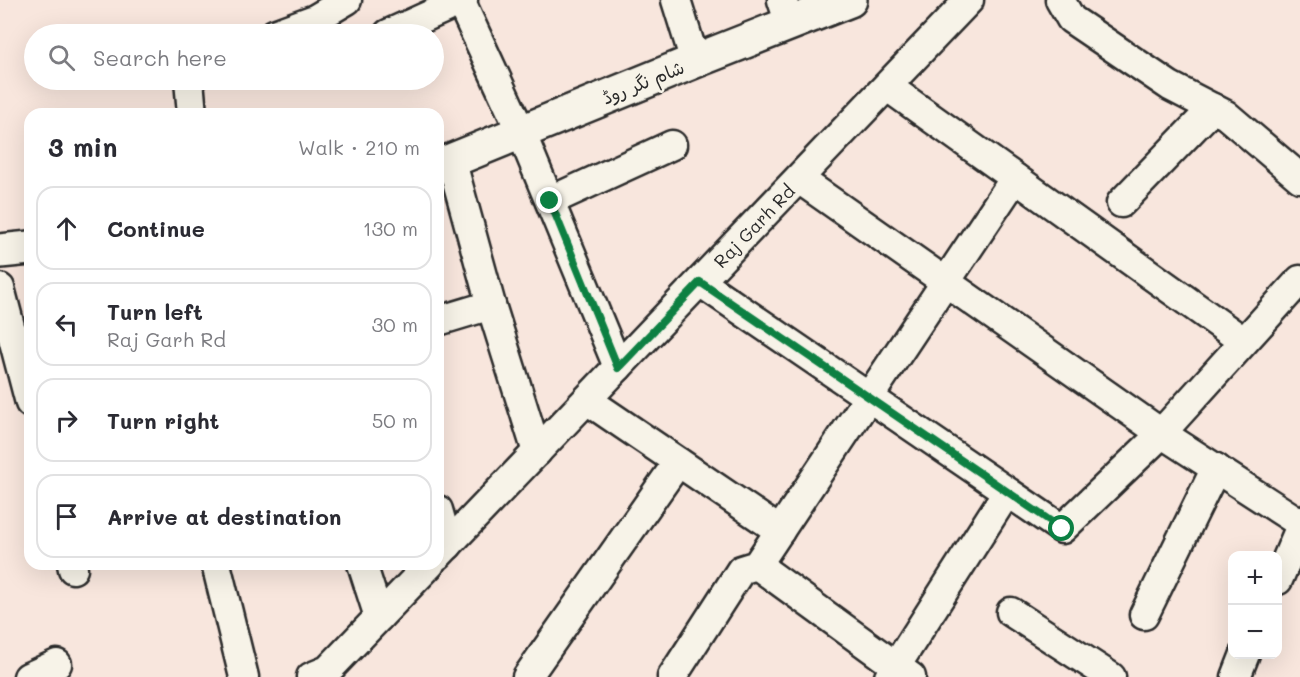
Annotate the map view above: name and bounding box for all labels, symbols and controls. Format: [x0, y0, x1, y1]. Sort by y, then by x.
search box [24, 24, 444, 90]
icon: search [45, 41, 78, 74]
text: Search here [93, 43, 227, 72]
street label: شام نگر روڈ [598, 55, 689, 112]
text: 3 min [48, 130, 117, 164]
text: Walk · 210 m [298, 134, 420, 160]
street label: Raj Garh Rd [708, 179, 800, 273]
route end [536, 187, 562, 213]
icon: ahead [50, 212, 83, 245]
text: Continue [107, 214, 205, 243]
text: 130 m [363, 215, 418, 241]
text: Turn left [107, 297, 203, 326]
icon: left [50, 308, 83, 341]
text: 30 m [372, 311, 418, 337]
text: Raj Garh Rd [107, 326, 226, 352]
icon: right [50, 404, 83, 437]
text: Turn right [107, 406, 219, 435]
text: 50 m [372, 407, 418, 433]
icon: arrive [50, 500, 83, 533]
text: Arrive at destination [107, 502, 342, 531]
route start [1048, 515, 1074, 541]
map controls [1228, 551, 1282, 659]
button: + [1228, 551, 1282, 605]
button: − [1228, 605, 1282, 659]

